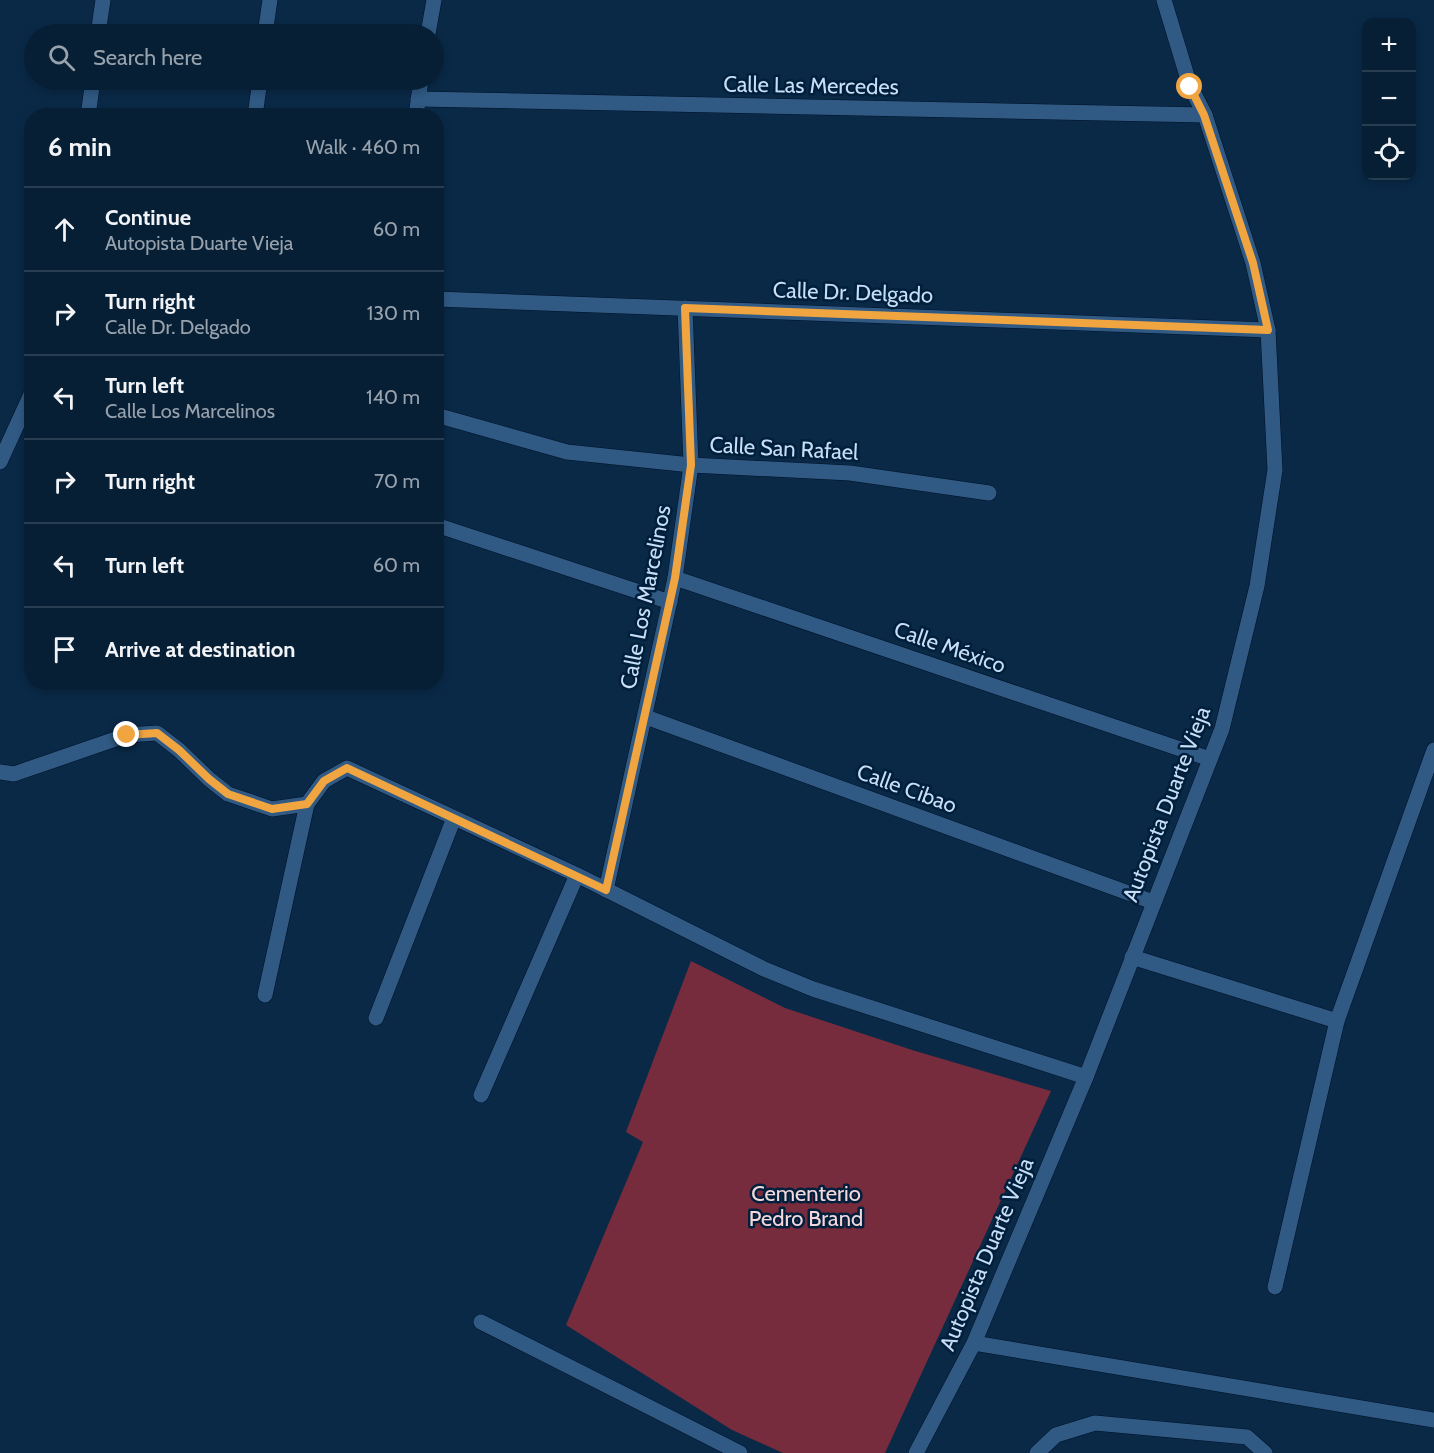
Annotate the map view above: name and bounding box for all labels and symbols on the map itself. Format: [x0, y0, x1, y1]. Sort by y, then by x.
street label: Calle Las Mercedes [723, 70, 899, 101]
route start [1176, 73, 1202, 99]
street label: Calle Dr. Delgado [772, 276, 934, 309]
street label: Calle San Rafael [709, 431, 860, 466]
street label: Calle Los Marcelinos [614, 503, 677, 691]
street label: Calle México [890, 616, 1009, 679]
street label: Autopista Duarte Vieja [1117, 702, 1216, 906]
route end [113, 721, 139, 747]
street label: Calle Cibao [853, 758, 960, 819]
street label: Autopista Duarte Vieja [934, 1153, 1040, 1355]
park label: Cementerio Pedro Brand [749, 1180, 863, 1232]

